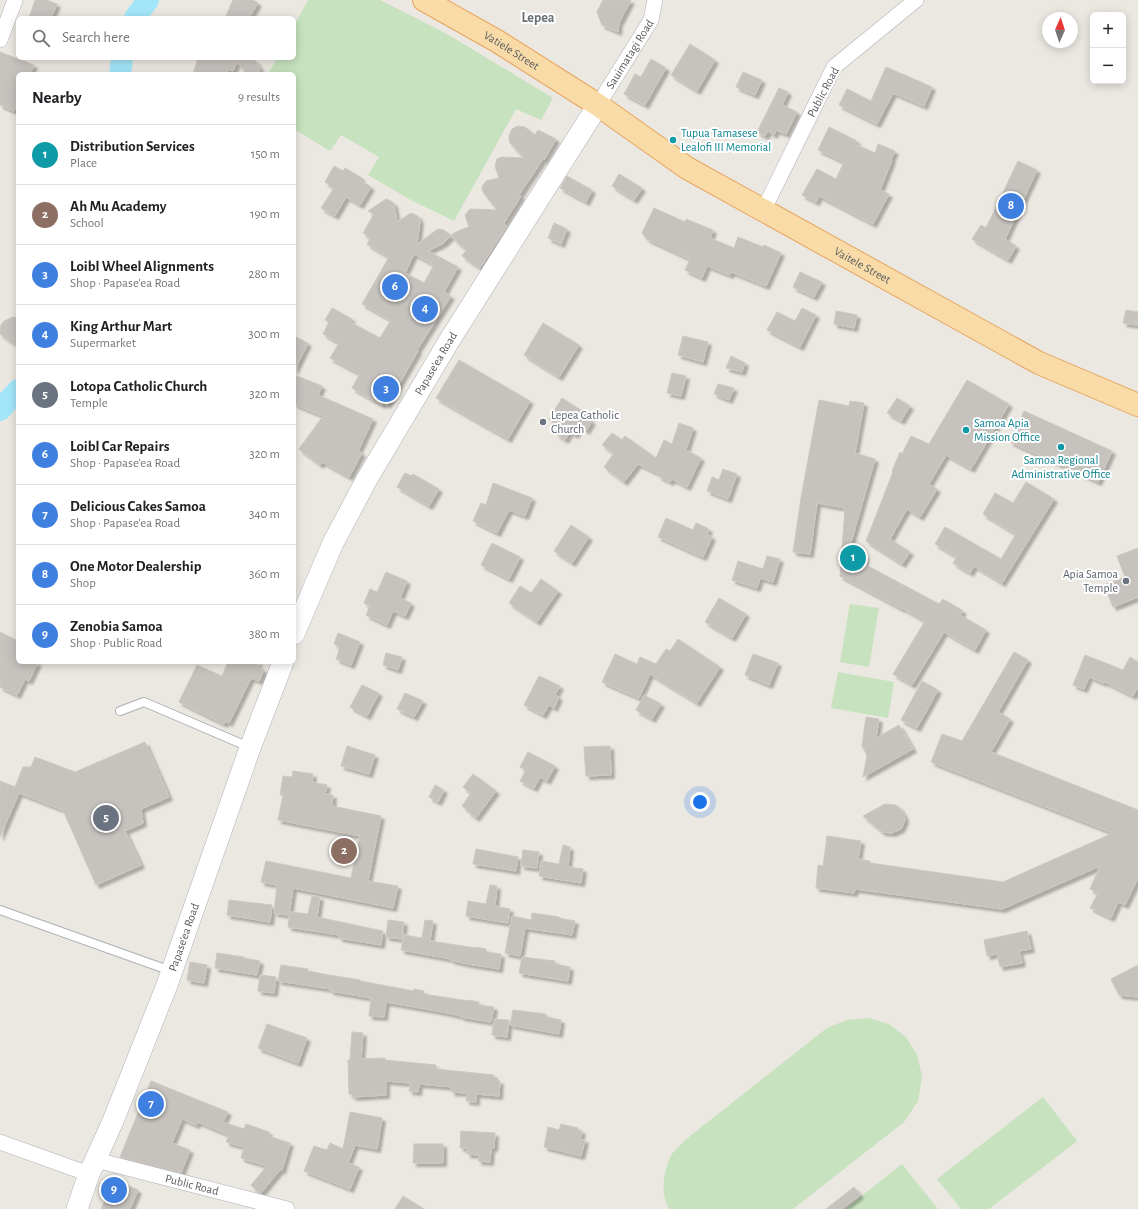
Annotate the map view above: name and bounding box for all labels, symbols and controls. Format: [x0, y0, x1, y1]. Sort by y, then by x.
district label: Lepea [521, 11, 555, 25]
north arrow [1042, 12, 1078, 48]
map controls [1090, 12, 1126, 84]
button: + [1090, 12, 1126, 48]
search box [16, 16, 296, 60]
street label: Sauimatagi Road [604, 17, 656, 91]
icon: search [30, 27, 52, 49]
street label: Vatiele Street [482, 29, 541, 72]
text: Search here [62, 30, 130, 45]
button: − [1090, 48, 1126, 84]
street label: Public Road [805, 65, 841, 119]
text: Nearby [32, 89, 82, 106]
text: 9 results [238, 91, 280, 104]
place label: Tupua Tamasese Lealofi III Memorial [681, 127, 771, 153]
marker: Tupua Tamasese Lealofi III Memorial [668, 135, 678, 145]
text: Distribution Services [70, 139, 195, 154]
text: 1 [43, 148, 47, 161]
text: 150 m [251, 148, 280, 161]
text: Place [70, 157, 97, 170]
pin: 8 [998, 191, 1024, 221]
text: Ah Mu Academy [70, 199, 166, 214]
text: 2 [42, 208, 48, 221]
text: 190 m [250, 208, 280, 221]
text: School [70, 217, 104, 230]
street label: Vaitele Street [832, 245, 893, 286]
text: Loibl Wheel Alignments [70, 259, 214, 274]
text: 3 [42, 268, 48, 281]
text: 280 m [249, 268, 280, 281]
pin: 6 [382, 272, 408, 302]
text: Shop · Papase'ea Road [70, 277, 180, 290]
pin: 4 [412, 294, 438, 324]
text: King Arthur Mart [70, 319, 172, 334]
text: 4 [42, 328, 48, 341]
text: 300 m [248, 328, 280, 341]
street label: Papase'ea Road [412, 330, 459, 397]
text: Supermarket [70, 337, 136, 350]
pin: 3 [373, 374, 399, 404]
text: Lotopa Catholic Church [70, 379, 207, 394]
text: 5 [42, 388, 48, 401]
text: 320 m [249, 388, 280, 401]
text: Temple [70, 397, 108, 410]
place label: Lepea Catholic Church [551, 409, 619, 435]
marker: Lepea Catholic Church [538, 417, 548, 427]
place label: Samoa Apia Mission Office [974, 417, 1040, 443]
marker: Samoa Apia Mission Office [961, 425, 971, 435]
text: Loibl Car Repairs [70, 439, 169, 454]
marker: Samoa Regional Administrative Office [1056, 442, 1066, 452]
text: 6 [42, 448, 48, 461]
text: 320 m [249, 448, 280, 461]
place label: Samoa Regional Administrative Office [1011, 454, 1111, 480]
text: Shop · Papase'ea Road [70, 457, 180, 470]
text: Delicious Cakes Samoa [70, 499, 206, 514]
text: 7 [42, 508, 48, 521]
text: 340 m [249, 508, 280, 521]
text: Shop · Papase'ea Road [70, 517, 180, 530]
pin: 1 [840, 543, 866, 573]
text: One Motor Dealership [70, 559, 201, 574]
text: 8 [42, 568, 48, 581]
text: 360 m [249, 568, 280, 581]
place label: Apia Samoa Temple [1063, 568, 1118, 594]
marker: Apia Samoa Temple [1121, 576, 1131, 586]
text: Shop [70, 577, 96, 590]
text: Zenobia Samoa [70, 619, 163, 634]
text: 9 [42, 628, 48, 641]
text: 380 m [249, 628, 280, 641]
text: Shop · Public Road [70, 637, 162, 650]
your location [690, 792, 710, 812]
pin: 5 [93, 803, 119, 833]
pin: 2 [331, 836, 357, 866]
street label: Papase'ea Road [166, 902, 201, 973]
pin: 7 [138, 1089, 164, 1119]
street label: Public Road [164, 1172, 220, 1197]
pin: 9 [101, 1175, 127, 1205]

